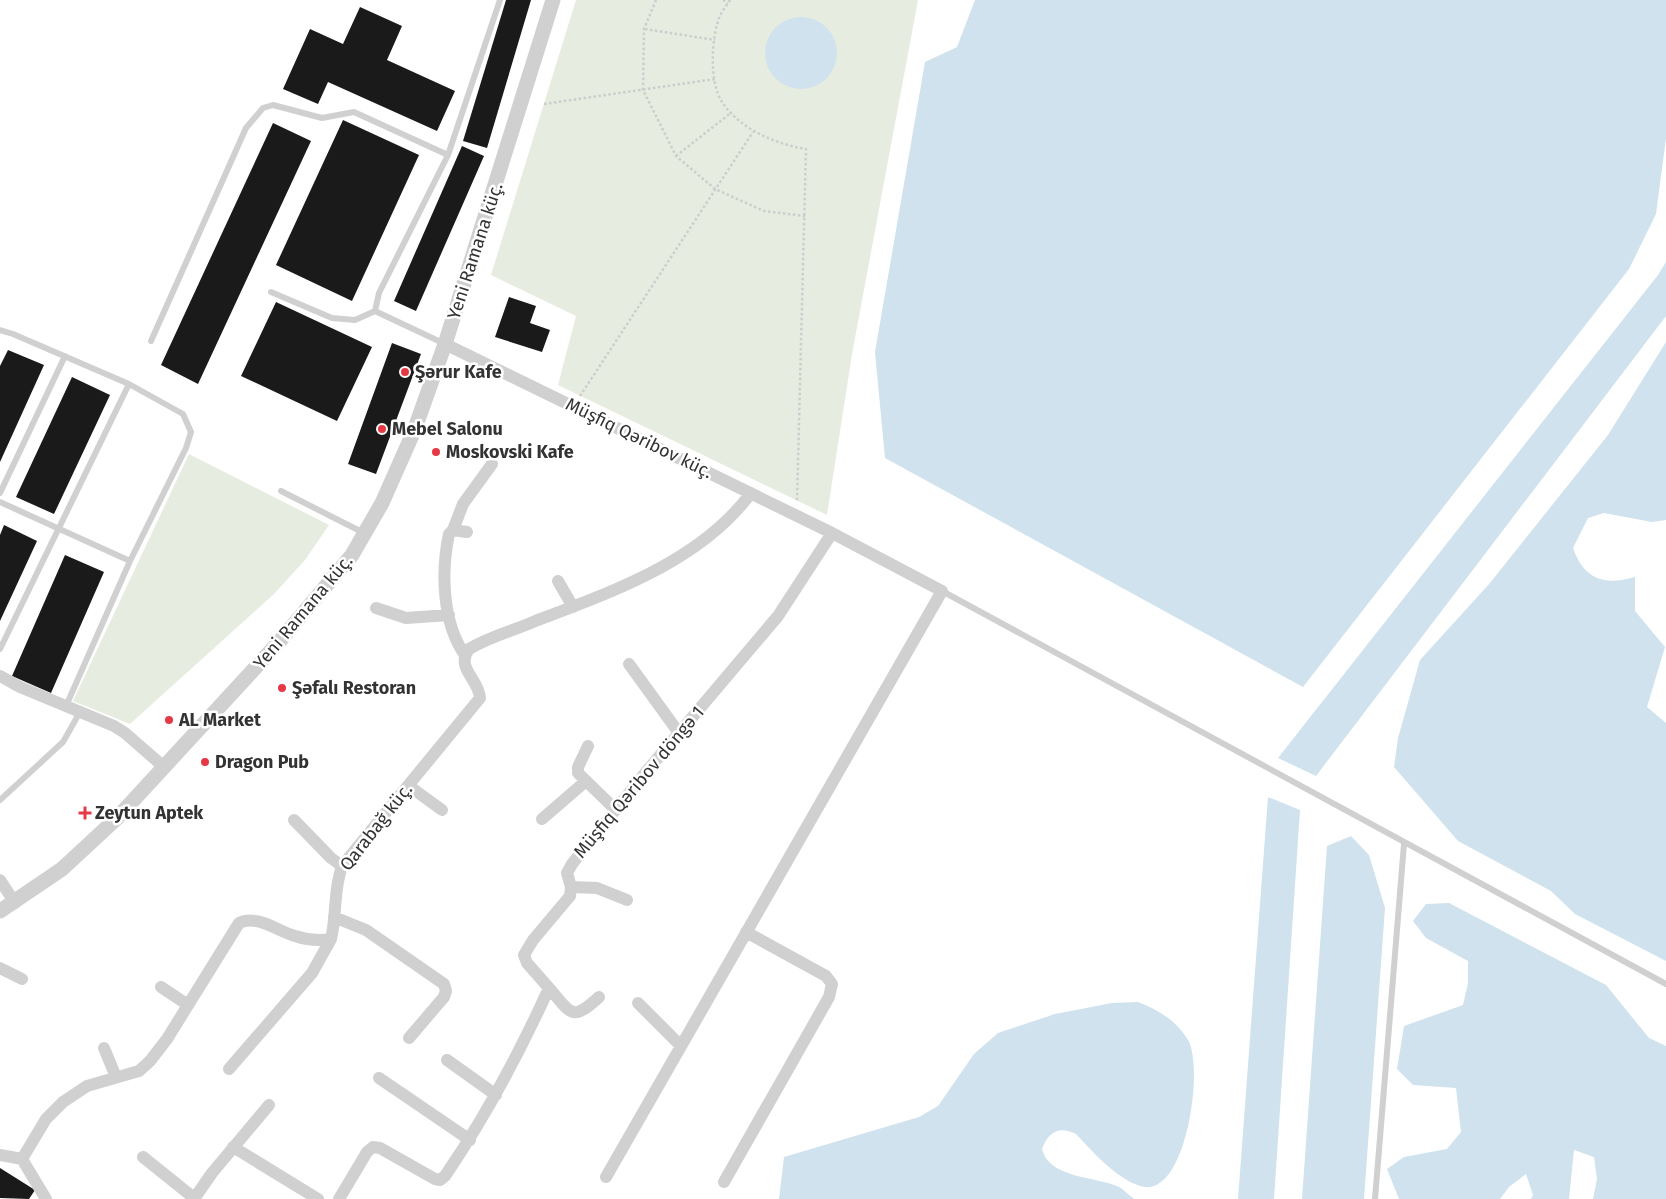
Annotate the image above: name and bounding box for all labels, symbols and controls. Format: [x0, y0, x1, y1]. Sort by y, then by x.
street label: Yeni Ramana küç. [443, 180, 507, 322]
place label: Şərur Kafe [415, 361, 502, 383]
marker: Şərur Kafe [399, 366, 411, 378]
street label: Müşfiq Qəribov küç. [562, 393, 716, 483]
place label: Mebel Salonu [392, 418, 503, 440]
marker: Mebel Salonu [376, 423, 388, 435]
place label: Moskovski Kafe [446, 441, 574, 463]
marker: Moskovski Kafe [430, 446, 442, 458]
street label: Yeni Ramana küç. [249, 550, 357, 674]
place label: Şəfalı Restoran [292, 677, 416, 699]
marker: Şəfalı Restoran [276, 682, 288, 694]
street label: Müşfiq Qəribov döngə 1 [569, 702, 709, 862]
place label: AL Market [178, 709, 262, 731]
marker: AL Market [163, 714, 175, 726]
place label: Dragon Pub [215, 751, 309, 773]
marker: Dragon Pub [199, 756, 211, 768]
street label: Qarabağ küç. [335, 779, 417, 875]
place label: Zeytun Aptek [95, 802, 204, 824]
marker: Zeytun Aptek [79, 807, 91, 819]

